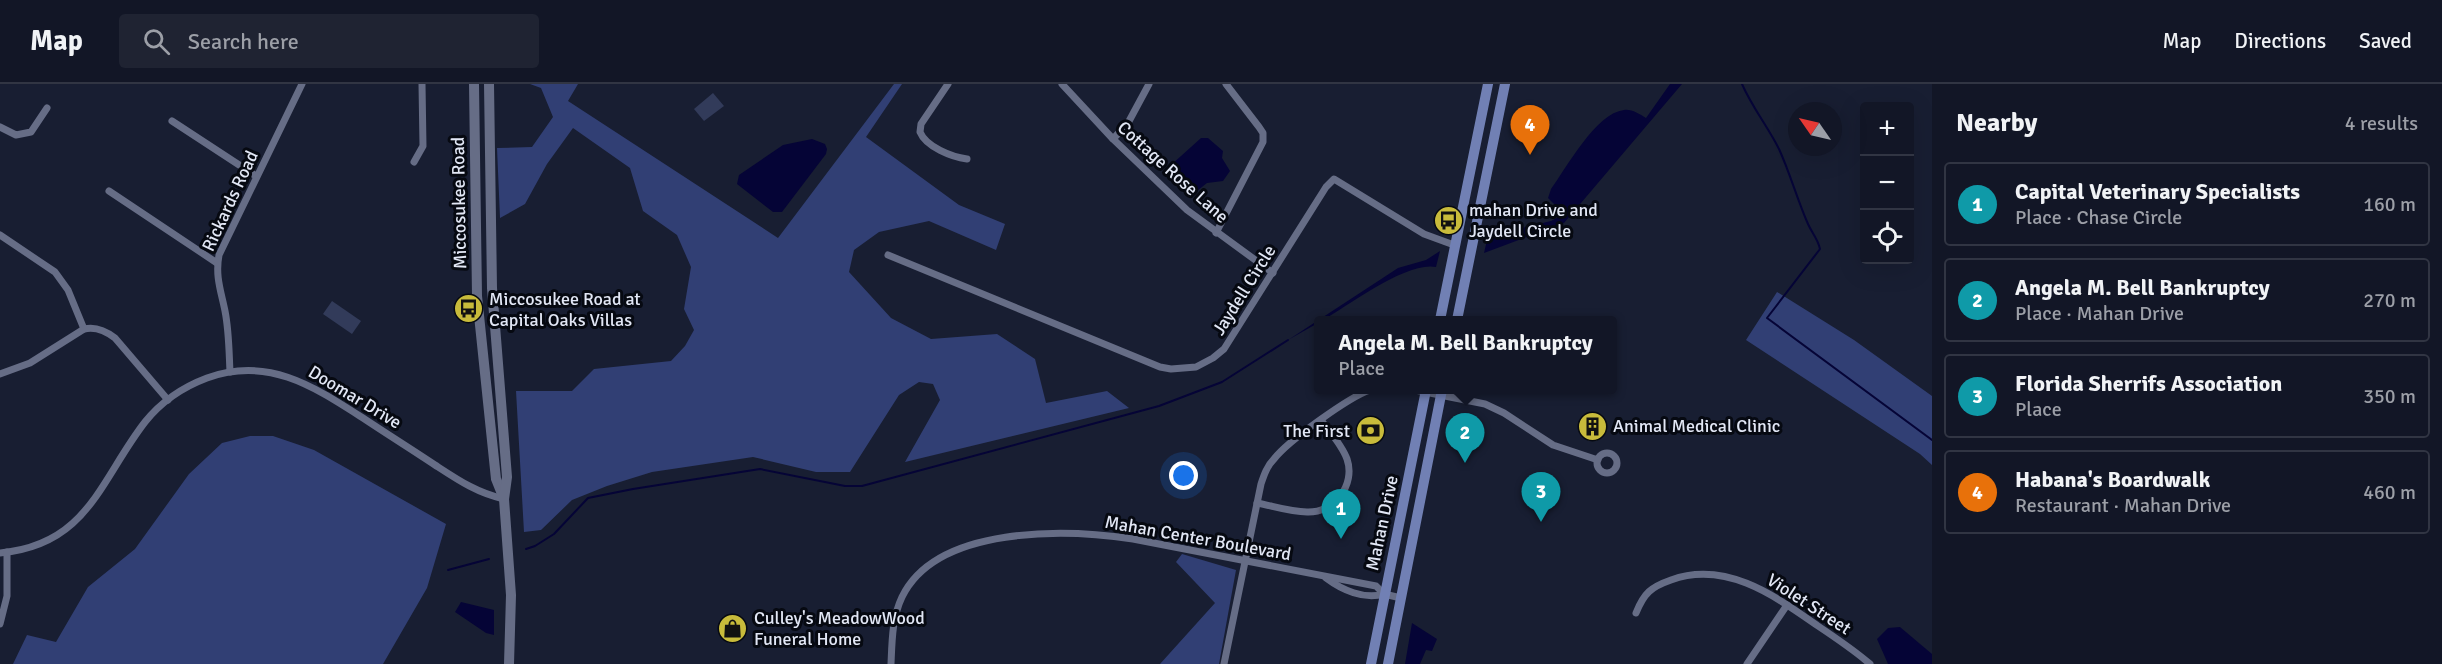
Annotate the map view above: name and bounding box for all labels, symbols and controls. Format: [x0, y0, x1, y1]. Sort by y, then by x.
search box [119, 14, 539, 68]
text: Map [30, 24, 83, 58]
icon: search [140, 25, 173, 58]
text: Search here [188, 28, 299, 55]
text: Map [2163, 28, 2201, 54]
text: Directions [2234, 28, 2326, 54]
text: Saved [2359, 28, 2412, 54]
north arrow [1788, 102, 1842, 156]
map controls [1860, 102, 1914, 264]
button: + [1860, 102, 1914, 156]
pin: 4 [1510, 106, 1550, 155]
text: Nearby [1956, 107, 2037, 139]
text: 4 results [2345, 111, 2418, 136]
street label: Cottage Rose Lane [1113, 116, 1233, 228]
street label: Miccosukee Road [447, 137, 471, 269]
street label: Rickards Road [197, 147, 263, 255]
button: − [1860, 156, 1914, 210]
text: Capital Veterinary Specialists [2015, 178, 2300, 205]
text: 1 [1972, 192, 1983, 217]
text: 160 m [2363, 192, 2416, 217]
place label: mahan Drive and Jaydell Circle [1469, 199, 1598, 242]
bus stop icon: mahan Drive and Jaydell Circle [1432, 204, 1464, 236]
text: Place · Chase Circle [2015, 205, 2182, 230]
button: locate [1860, 210, 1914, 264]
street label: Jaydell Circle [1208, 241, 1280, 339]
text: Angela M. Bell Bankruptcy [2015, 274, 2270, 301]
place label: Miccosukee Road at Capital Oaks Villas [489, 288, 641, 331]
text: 2 [1972, 288, 1983, 313]
text: 270 m [2363, 288, 2416, 313]
bus stop icon: Miccosukee Road at Capital Oaks Villas [452, 293, 484, 325]
text: Place · Mahan Drive [2015, 301, 2184, 326]
popup [1314, 316, 1617, 394]
text: Angela M. Bell Bankruptcy [1338, 329, 1593, 356]
text: Place [1338, 356, 1385, 381]
street label: Doomar Drive [304, 361, 406, 433]
text: Florida Sherrifs Association [2015, 370, 2282, 397]
text: 3 [1972, 384, 1983, 409]
text: 350 m [2363, 384, 2416, 409]
text: Place [2015, 397, 2062, 422]
building icon: Animal Medical Clinic [1576, 410, 1608, 442]
pin: 2 [1446, 414, 1484, 463]
bank icon: The First [1355, 415, 1387, 447]
place label: Animal Medical Clinic [1613, 415, 1780, 437]
place label: The First [1283, 420, 1350, 442]
your location [1169, 461, 1198, 490]
text: Habana's Boardwalk [2015, 466, 2210, 493]
pin: 3 [1522, 472, 1560, 522]
street label: Mahan Drive [1361, 473, 1403, 573]
text: 4 [1972, 480, 1983, 505]
text: 460 m [2363, 480, 2416, 505]
pin: 1 [1322, 490, 1360, 539]
text: Restaurant · Mahan Drive [2015, 493, 2231, 518]
street label: Mahan Center Boulevard [1103, 511, 1293, 565]
street label: Violet Street [1763, 569, 1855, 639]
place label: Culley's MeadowWood Funeral Home [754, 607, 925, 650]
shop icon: Culley's MeadowWood Funeral Home [717, 612, 749, 644]

